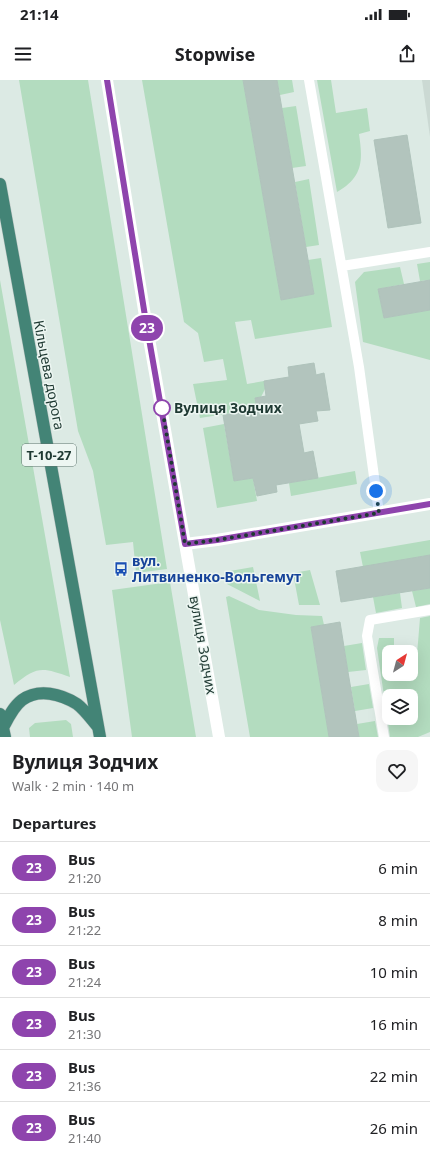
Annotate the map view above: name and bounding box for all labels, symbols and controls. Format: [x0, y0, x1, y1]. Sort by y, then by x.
text: 21:14 [20, 4, 59, 24]
text: Stopwise [175, 42, 255, 66]
icon: menu [12, 43, 34, 65]
icon: share [396, 43, 418, 65]
line badge: 23 [129, 315, 165, 341]
street label: Кільцева дорога [30, 318, 69, 431]
text: 23 [139, 318, 155, 337]
place label: Вулиця Зодчих [174, 398, 283, 417]
marker: Вулиця Зодчих [153, 399, 171, 417]
road number: Т-10-27 [22, 444, 76, 466]
your location [366, 481, 386, 501]
place label: вул. Литвиненко-Вольгемут [132, 551, 301, 586]
bus stop icon: вул. Литвиненко-Вольгемут [113, 561, 129, 577]
street label: вулиця Зодчих [185, 594, 222, 697]
north arrow [382, 645, 418, 681]
map controls [382, 645, 418, 725]
button: layers [382, 689, 418, 725]
text: Вулиця Зодчих [12, 749, 158, 775]
button: heart [376, 750, 418, 792]
text: Walk · 2 min · 140 m [12, 777, 134, 795]
text: Departures [12, 813, 96, 833]
text: Bus [68, 849, 95, 869]
text: 23 [26, 858, 42, 877]
text: 6 min [378, 858, 418, 878]
text: 21:20 [68, 869, 101, 887]
text: Bus [68, 901, 95, 921]
text: 23 [26, 910, 42, 929]
text: 8 min [378, 910, 418, 930]
text: 21:22 [68, 921, 101, 939]
text: Bus [68, 953, 95, 973]
text: 23 [26, 962, 42, 981]
text: 10 min [370, 962, 418, 982]
text: 21:24 [68, 973, 101, 991]
text: Bus [68, 1005, 95, 1025]
text: 23 [26, 1014, 42, 1033]
text: 16 min [370, 1014, 418, 1034]
text: 21:30 [68, 1025, 101, 1043]
text: Bus [68, 1057, 95, 1077]
text: 23 [26, 1066, 42, 1085]
text: 22 min [370, 1066, 418, 1086]
text: 21:36 [68, 1077, 101, 1095]
text: Bus [68, 1109, 95, 1129]
text: 23 [26, 1118, 42, 1137]
text: 26 min [370, 1118, 418, 1138]
text: 21:40 [68, 1129, 101, 1147]

